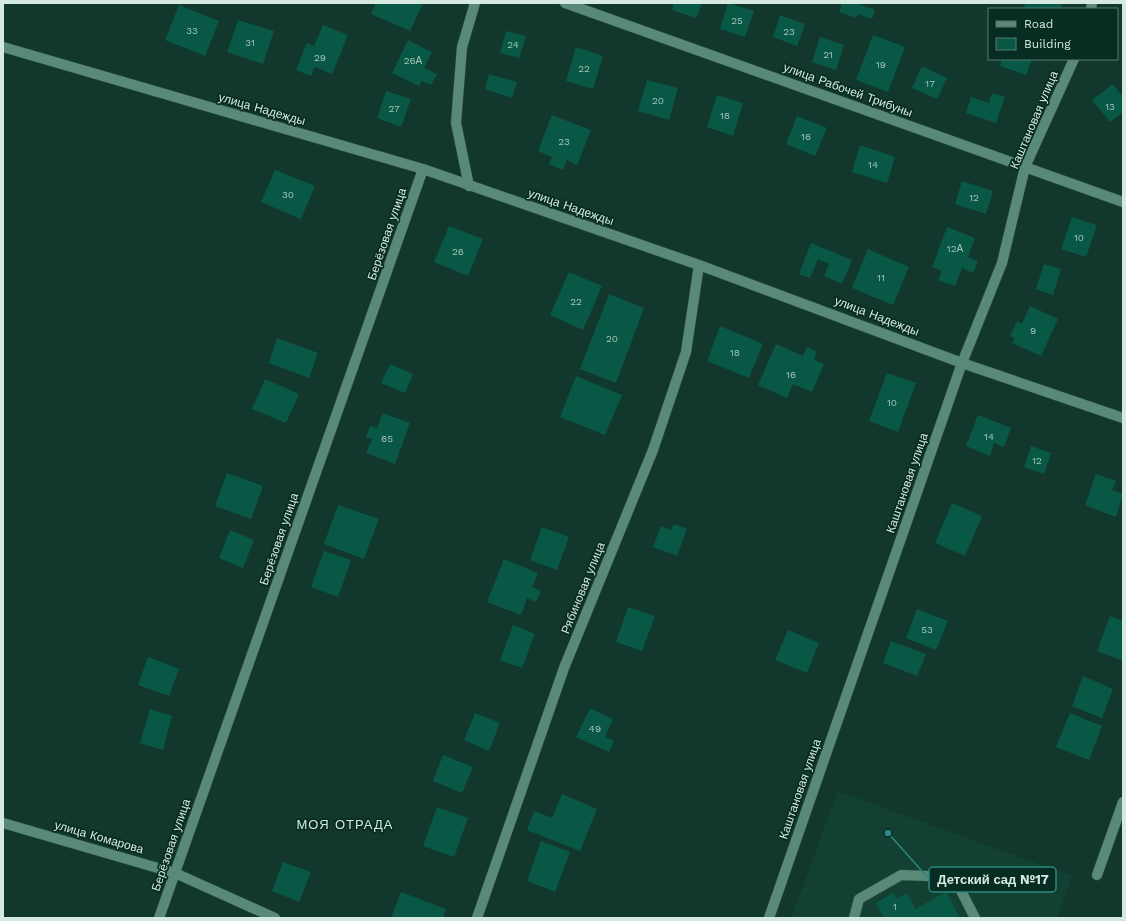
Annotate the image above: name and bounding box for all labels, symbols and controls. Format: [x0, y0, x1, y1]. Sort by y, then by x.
legend [988, 8, 1118, 60]
house number: 25 [731, 15, 743, 26]
text: Road [1024, 17, 1053, 31]
house number: 33 [186, 25, 198, 36]
house number: 23 [783, 26, 795, 37]
house number: 31 [245, 37, 255, 48]
text: Building [1024, 37, 1071, 51]
house number: 24 [507, 39, 519, 50]
house number: 21 [823, 49, 833, 60]
house number: 29 [314, 52, 326, 63]
house number: 26А [404, 55, 423, 66]
house number: 19 [876, 59, 886, 70]
street label: улица Рабочей Трибуны [782, 60, 914, 120]
house number: 22 [578, 63, 590, 74]
street label: Каштановая улица [1007, 69, 1061, 171]
house number: 17 [925, 78, 935, 89]
street label: улица Надежды [217, 90, 307, 128]
house number: 20 [652, 95, 664, 106]
house number: 13 [1105, 101, 1115, 112]
house number: 27 [388, 103, 400, 114]
house number: 18 [720, 110, 730, 121]
house number: 16 [801, 131, 811, 142]
house number: 23 [558, 136, 570, 147]
house number: 14 [868, 159, 878, 170]
street label: Берёзовая улица [365, 186, 409, 282]
street label: улица Надежды [526, 186, 616, 228]
house number: 30 [282, 189, 294, 200]
house number: 12 [969, 192, 979, 203]
house number: 10 [1074, 232, 1084, 243]
house number: 12А [947, 243, 964, 254]
house number: 26 [452, 246, 464, 257]
house number: 11 [877, 272, 885, 283]
street label: улица Надежды [833, 293, 921, 339]
house number: 22 [570, 296, 582, 307]
house number: 9 [1030, 325, 1036, 336]
house number: 20 [606, 333, 618, 344]
house number: 18 [730, 347, 740, 358]
house number: 16 [786, 369, 796, 380]
house number: 10 [887, 397, 897, 408]
street label: Каштановая улица [883, 431, 931, 535]
house number: 14 [984, 431, 994, 442]
house number: 65 [381, 433, 393, 444]
house number: 12 [1032, 455, 1042, 466]
street label: Берёзовая улица [257, 491, 301, 587]
street label: Рябиновая улица [558, 540, 608, 636]
house number: 53 [921, 624, 933, 635]
house number: 49 [589, 723, 601, 734]
street label: Каштановая улица [776, 737, 824, 841]
street label: Берёзовая улица [149, 797, 193, 893]
district label: МОЯ ОТРАДА [297, 817, 393, 832]
street label: улица Комарова [53, 818, 145, 856]
callout: Детский сад №17 [929, 867, 1056, 892]
text: Детский сад №17 [937, 872, 1049, 887]
house number: 1 [893, 901, 897, 912]

